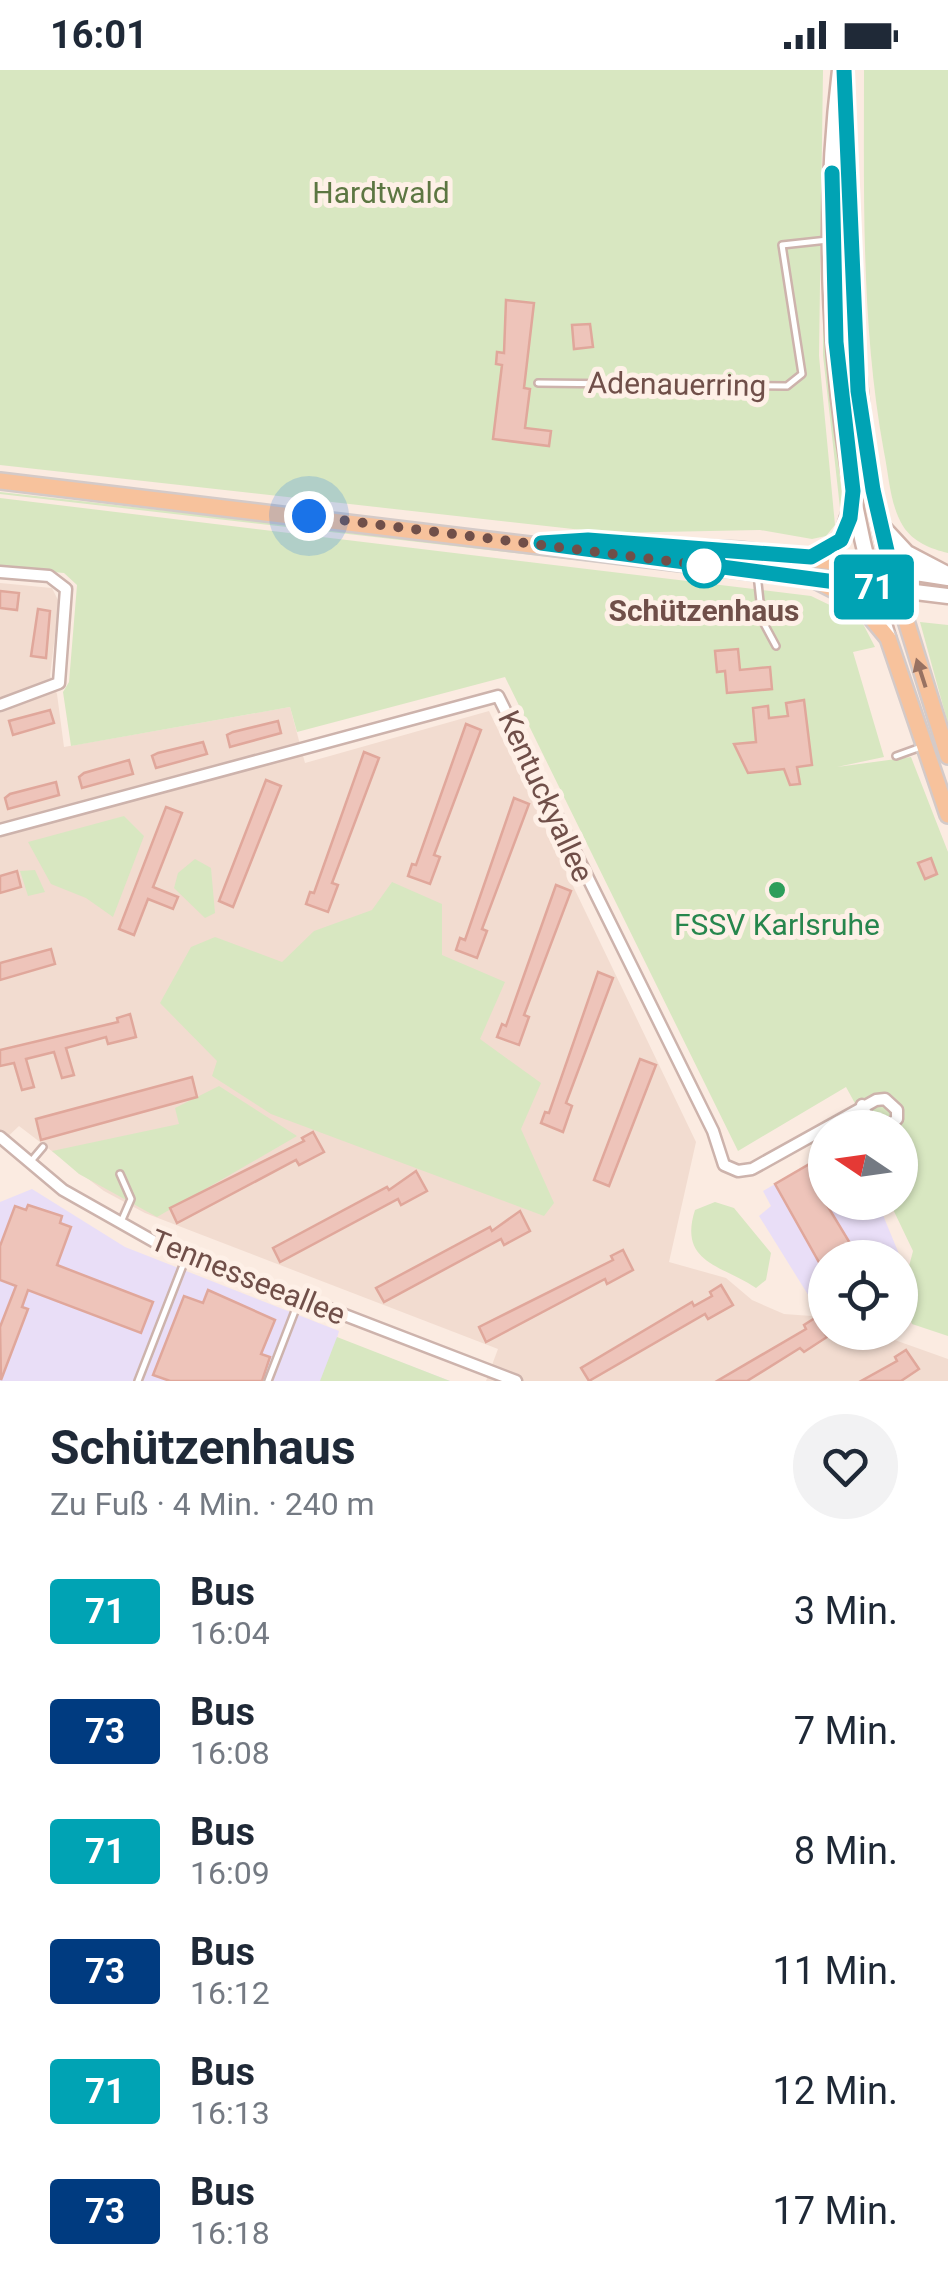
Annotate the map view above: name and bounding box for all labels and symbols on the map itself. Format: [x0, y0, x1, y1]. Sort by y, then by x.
park label: Hardtwald [312, 175, 450, 210]
street label: Adenauerring [587, 365, 767, 403]
your location [284, 491, 334, 541]
marker: Schützenhaus [683, 545, 725, 587]
line badge: 71 [829, 554, 919, 620]
place label: Schützenhaus [609, 593, 799, 628]
one-way arrow [912, 658, 927, 688]
street label: Kentuckyallee [491, 705, 601, 887]
marker: FSSV Karlsruhe [766, 879, 788, 901]
place label: FSSV Karlsruhe [674, 907, 880, 942]
north arrow [808, 1110, 918, 1220]
street label: Tennesseeallee [146, 1222, 350, 1332]

